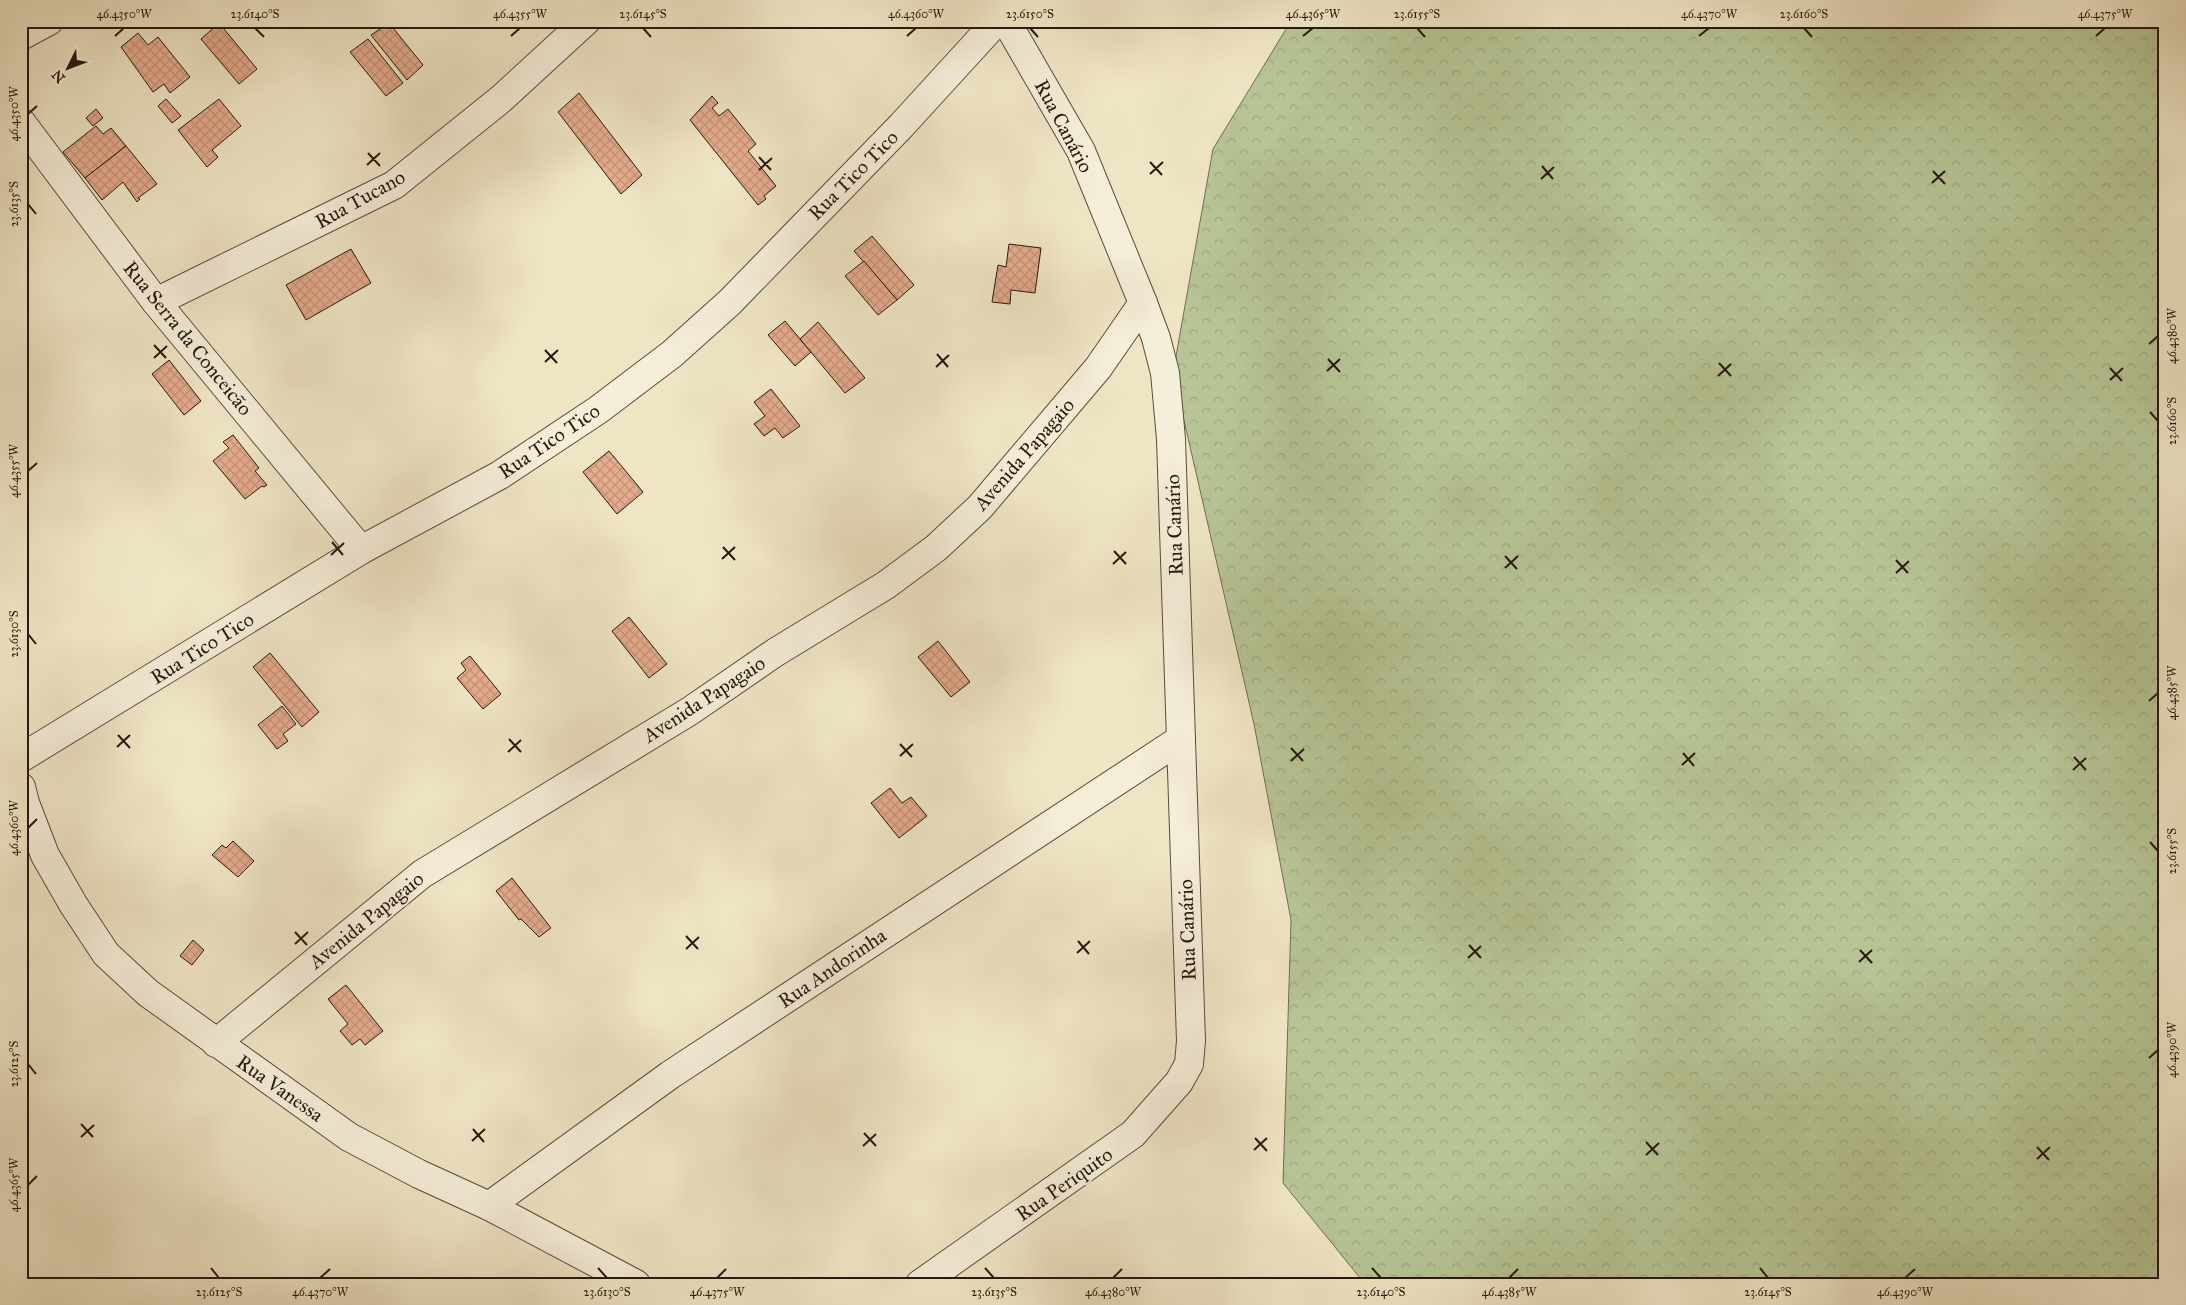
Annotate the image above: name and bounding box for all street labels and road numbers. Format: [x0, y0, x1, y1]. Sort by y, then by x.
street label: Rua Canário [1030, 75, 1098, 177]
street label: Rua Tico Tico [803, 125, 903, 225]
street label: Rua Tucano [311, 164, 409, 234]
street label: Rua Serra da Conceicão [118, 256, 258, 420]
street label: Avenida Papagaio [968, 393, 1080, 516]
street label: Rua Tico Tico [494, 398, 604, 484]
street label: Rua Canário [1160, 474, 1188, 576]
street label: Rua Tico Tico [146, 607, 258, 689]
street label: Avenida Papagaio [638, 651, 770, 749]
street label: Avenida Papagaio [303, 866, 429, 975]
street label: Rua Canário [1173, 879, 1201, 981]
street label: Rua Andorinha [773, 923, 891, 1013]
street label: Rua Vanessa [232, 1049, 328, 1127]
street label: Rua Periquito [1011, 1142, 1118, 1227]

